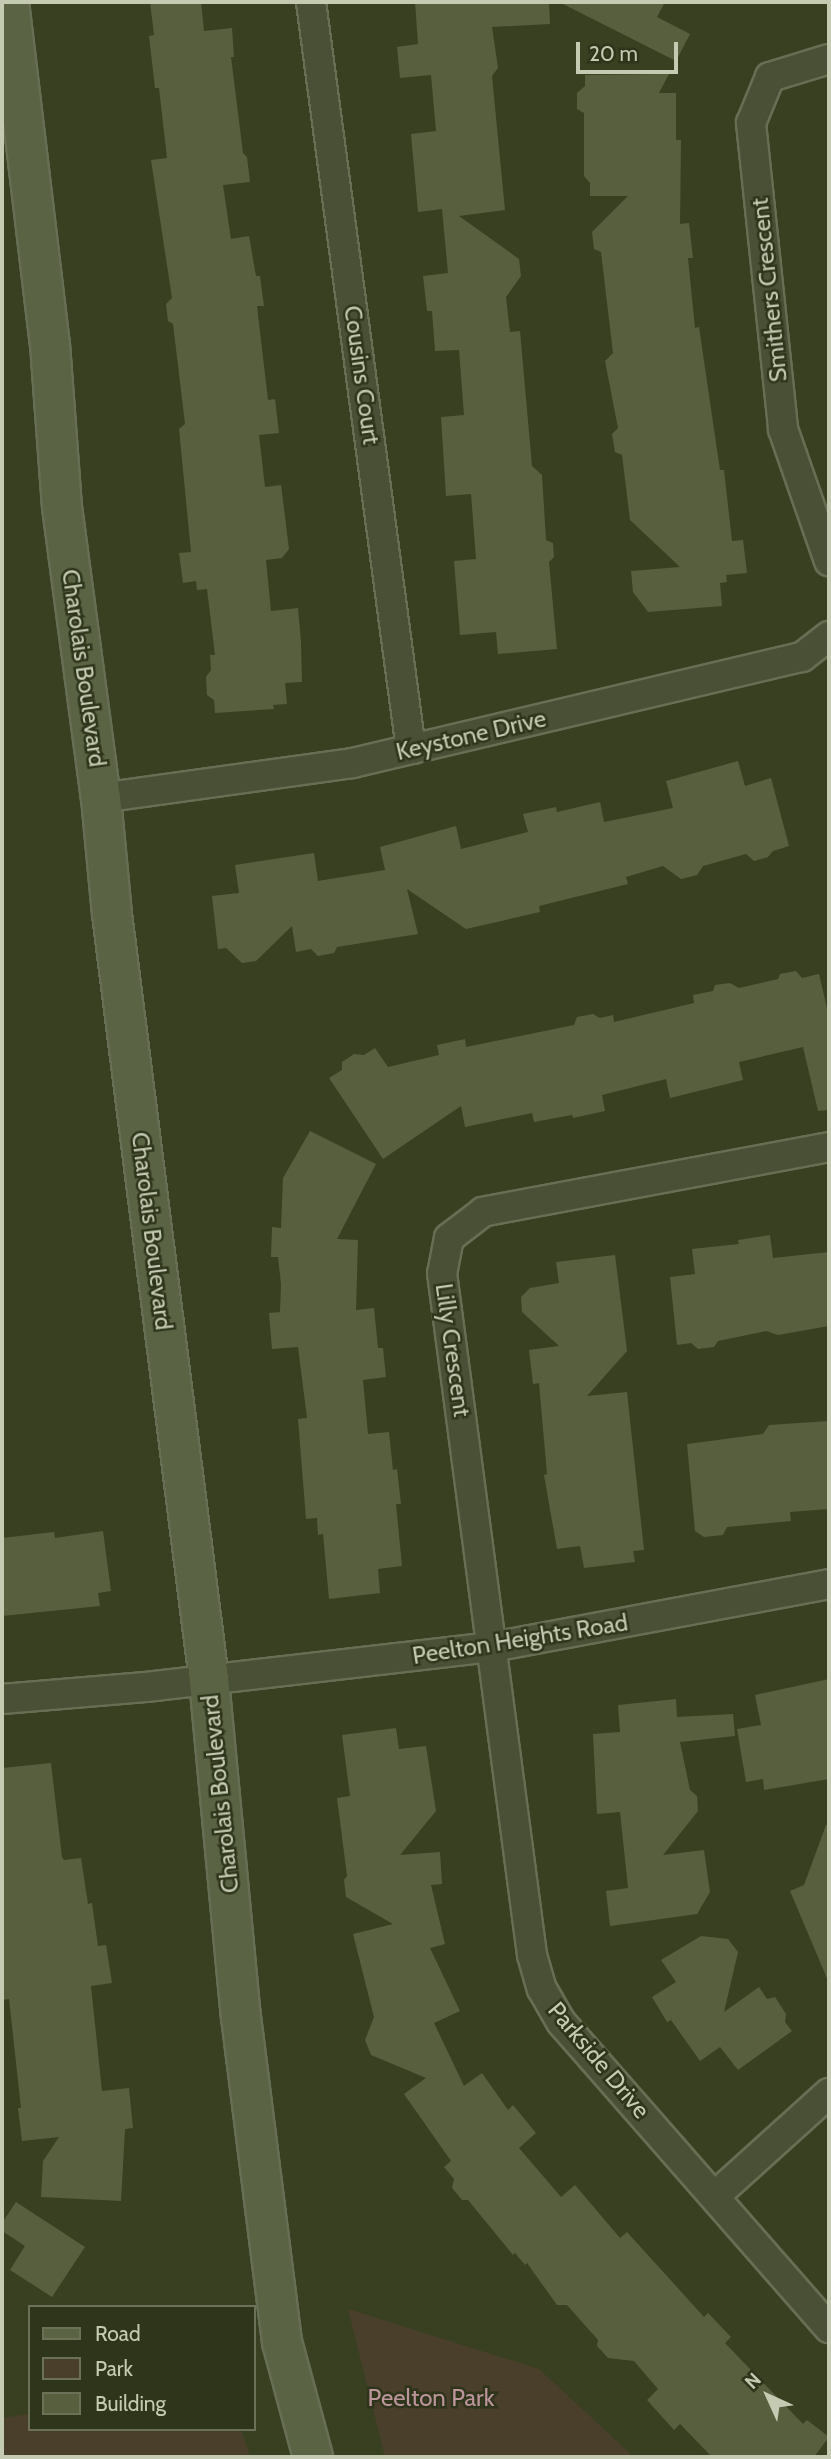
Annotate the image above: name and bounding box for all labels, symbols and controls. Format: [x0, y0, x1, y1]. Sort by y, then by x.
scale bar [579, 28, 680, 72]
text: 20 m [589, 41, 638, 66]
street label: Smithers Crescent [745, 197, 793, 383]
street label: Cousins Court [338, 304, 386, 446]
street label: Charolais Boulevard [56, 567, 112, 769]
street label: Keystone Drive [393, 704, 549, 766]
street label: Charolais Boulevard [126, 1130, 178, 1332]
street label: Lilly Crescent [429, 1282, 477, 1418]
street label: Peelton Heights Road [410, 1608, 630, 1670]
street label: Charolais Boulevard [195, 1694, 245, 1894]
street label: Parkside Drive [542, 1996, 656, 2124]
legend [28, 2305, 256, 2431]
text: Road [95, 2321, 141, 2346]
text: Park [95, 2356, 133, 2381]
north arrow [733, 2361, 803, 2431]
text: N [740, 2368, 766, 2394]
park label: Peelton Park [368, 2384, 494, 2412]
text: Building [95, 2391, 166, 2416]

